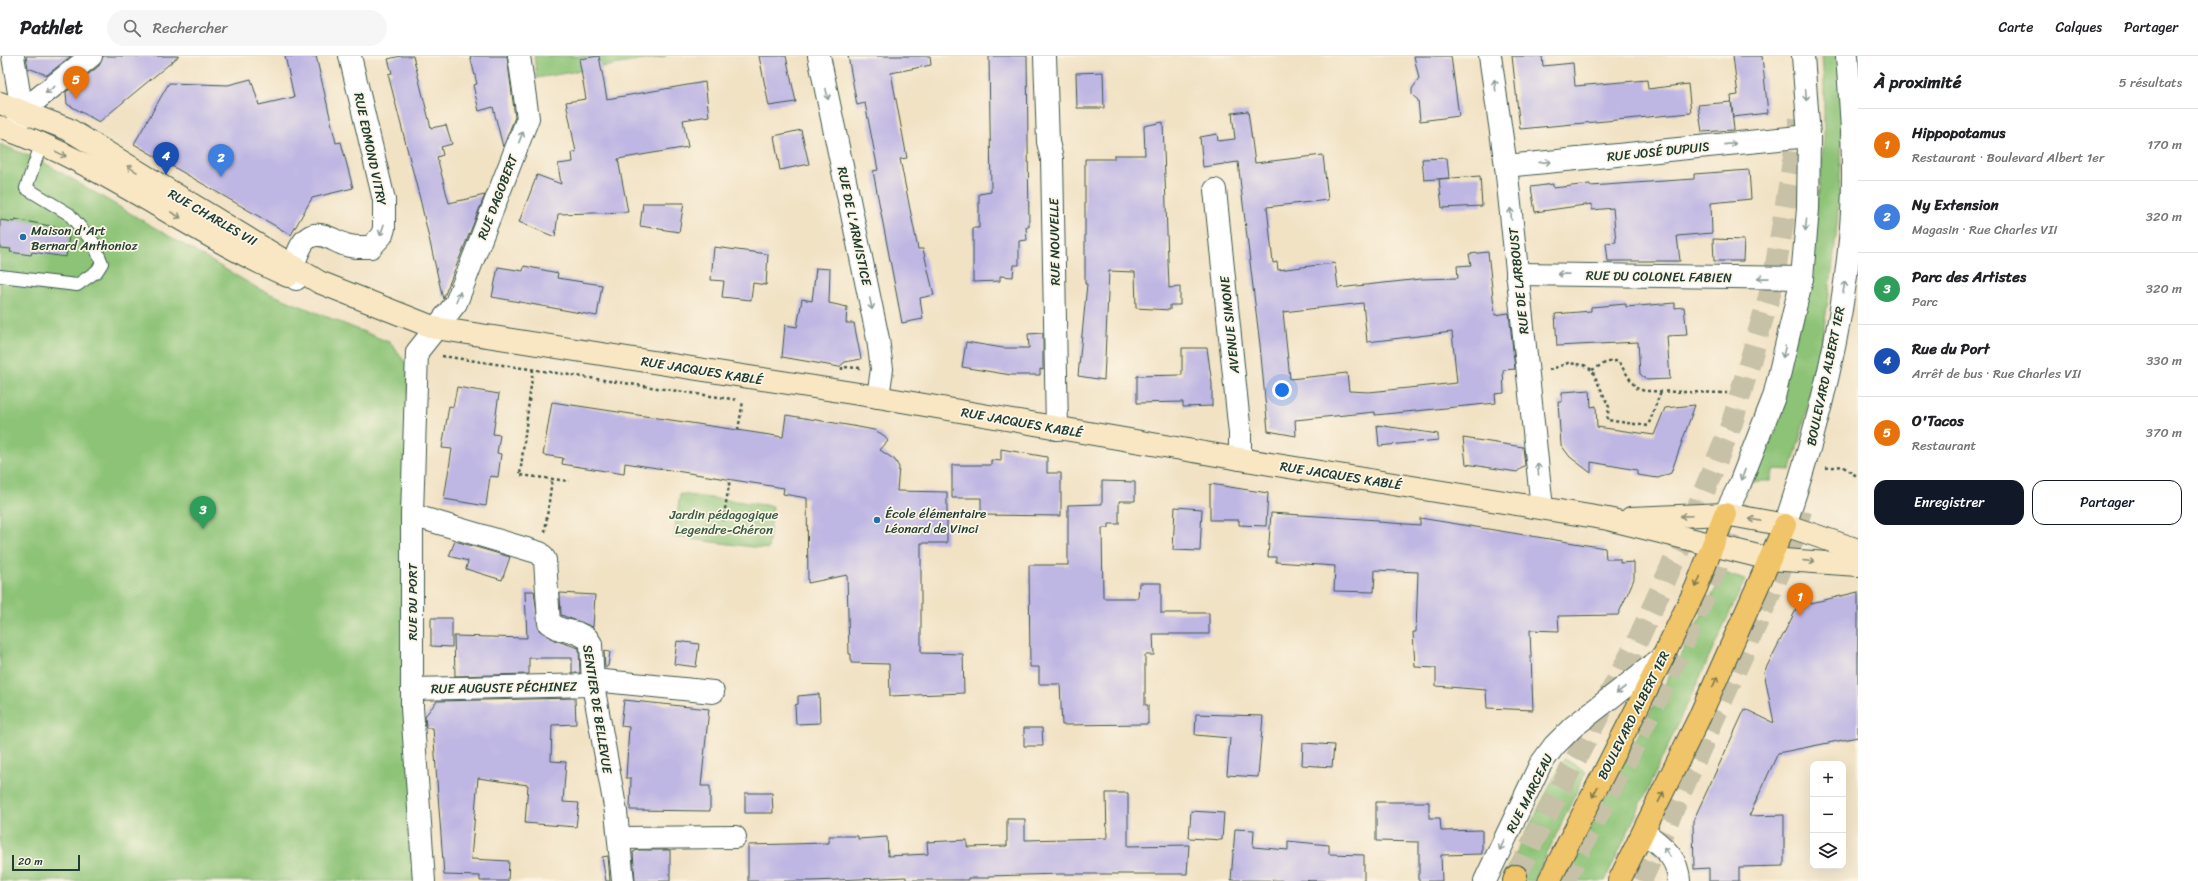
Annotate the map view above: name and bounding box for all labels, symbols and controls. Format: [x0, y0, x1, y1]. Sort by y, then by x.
search box [107, 10, 387, 46]
text: Pathlet [20, 11, 83, 44]
text: Rechercher [153, 15, 228, 41]
text: Carte [1999, 15, 2033, 40]
text: Calques [2055, 15, 2102, 40]
text: Partager [2124, 15, 2178, 40]
icon: search [121, 17, 143, 39]
pin: 5 [63, 66, 89, 99]
text: À proximité [1874, 67, 1961, 97]
text: 5 résultats [2119, 71, 2182, 94]
one-way arrow [1492, 79, 1499, 92]
one-way arrow [45, 85, 56, 94]
one-way arrow [824, 87, 832, 100]
one-way arrow [1803, 88, 1810, 101]
street label: RUE EDMOND VITRY [347, 90, 394, 209]
text: Hippopotamus [1912, 120, 2005, 146]
one-way arrow [517, 132, 525, 144]
text: 1 [1884, 133, 1890, 156]
text: 170 m [2147, 133, 2182, 156]
street label: RUE JOSÉ DUPUIS [1606, 135, 1710, 168]
one-way arrow [1723, 141, 1736, 148]
pin: 4 [153, 142, 179, 175]
pin: 2 [208, 144, 234, 177]
text: Restaurant · Boulevard Albert 1er [1912, 146, 2104, 169]
street label: RUE DAGOBERT [471, 150, 525, 243]
one-way arrow [55, 151, 67, 158]
one-way arrow [1538, 159, 1551, 166]
street label: RUE DE L'ARMISTICE [831, 164, 879, 289]
one-way arrow [126, 165, 138, 173]
street label: RUE CHARLES VII [164, 182, 262, 252]
text: Ny Extension [1912, 192, 1999, 218]
street label: RUE NOUVELLE [1042, 197, 1067, 286]
text: 2 [1883, 205, 1891, 228]
text: 320 m [2146, 205, 2182, 228]
one-way arrow [1507, 208, 1515, 221]
one-way arrow [170, 212, 182, 220]
one-way arrow [1803, 218, 1810, 231]
text: Magasin · Rue Charles VII [1912, 218, 2057, 241]
place label: Maison d'Art Bernard Anthonioz [31, 219, 139, 257]
one-way arrow [378, 224, 386, 236]
street label: RUE DE LARBOUST [1501, 226, 1536, 335]
marker: Maison d'Art Bernard Anthonioz [18, 232, 28, 242]
street label: RUE DU COLONEL FABIEN [1586, 264, 1732, 289]
text: Parc des Artistes [1912, 264, 2026, 290]
one-way arrow [1557, 271, 1570, 278]
street label: AVENUE SIMONE [1213, 274, 1246, 376]
one-way arrow [1757, 274, 1770, 282]
text: 3 [1883, 277, 1891, 300]
text: 320 m [2146, 277, 2182, 300]
one-way arrow [1841, 281, 1849, 294]
text: Parc [1912, 290, 1938, 313]
one-way arrow [455, 292, 462, 304]
one-way arrow [867, 297, 875, 310]
street label: BOULEVARD ALBERT 1ER [1799, 304, 1852, 448]
text: Rue du Port [1912, 336, 1990, 362]
one-way arrow [1780, 346, 1787, 359]
text: 4 [1883, 349, 1891, 372]
text: 330 m [2146, 349, 2182, 372]
street label: RUE JACQUES KABLÉ [639, 350, 765, 392]
text: Arrêt de bus · Rue Charles VII [1912, 362, 2081, 385]
your location [1272, 380, 1292, 400]
street label: RUE JACQUES KABLÉ [959, 400, 1085, 445]
text: O'Tacos [1912, 408, 1964, 434]
text: 5 [1883, 421, 1891, 444]
text: 370 m [2146, 421, 2182, 444]
text: Restaurant [1912, 434, 1976, 457]
street label: RUE JACQUES KABLÉ [1278, 455, 1404, 497]
one-way arrow [1534, 463, 1542, 476]
one-way arrow [1738, 469, 1746, 481]
button: Enregistrer [1874, 480, 2024, 525]
button: Partager [2032, 480, 2182, 525]
pin: 3 [190, 496, 216, 529]
place label: École élémentaire Léonard de Vinci [885, 502, 986, 540]
park label: Jardin pédagogique Legendre-Chéron [668, 503, 779, 541]
one-way arrow [1680, 512, 1693, 519]
marker: École élémentaire Léonard de Vinci [872, 515, 882, 525]
one-way arrow [1749, 515, 1762, 523]
one-way arrow [1802, 558, 1815, 565]
street label: RUE DU PORT [401, 562, 424, 641]
one-way arrow [1694, 576, 1701, 588]
pin: 1 [1787, 583, 1813, 616]
street label: SENTIER DE BELLEVUE [576, 643, 619, 776]
street label: BOULEVARD ALBERT 1ER [1591, 647, 1676, 784]
street label: RUE AUGUSTE PÉCHINEZ [431, 675, 578, 700]
one-way arrow [1712, 677, 1719, 689]
one-way arrow [1616, 686, 1627, 695]
street label: RUE MARCEAU [1500, 749, 1559, 837]
map controls [1810, 761, 1846, 869]
button: + [1810, 761, 1846, 797]
one-way arrow [1590, 786, 1598, 798]
one-way arrow [1658, 792, 1665, 804]
button: − [1810, 797, 1846, 833]
button: layers [1810, 833, 1846, 869]
one-way arrow [1498, 839, 1505, 851]
one-way arrow [1663, 847, 1672, 858]
text: 20 m [18, 852, 43, 871]
scale bar [12, 853, 80, 872]

